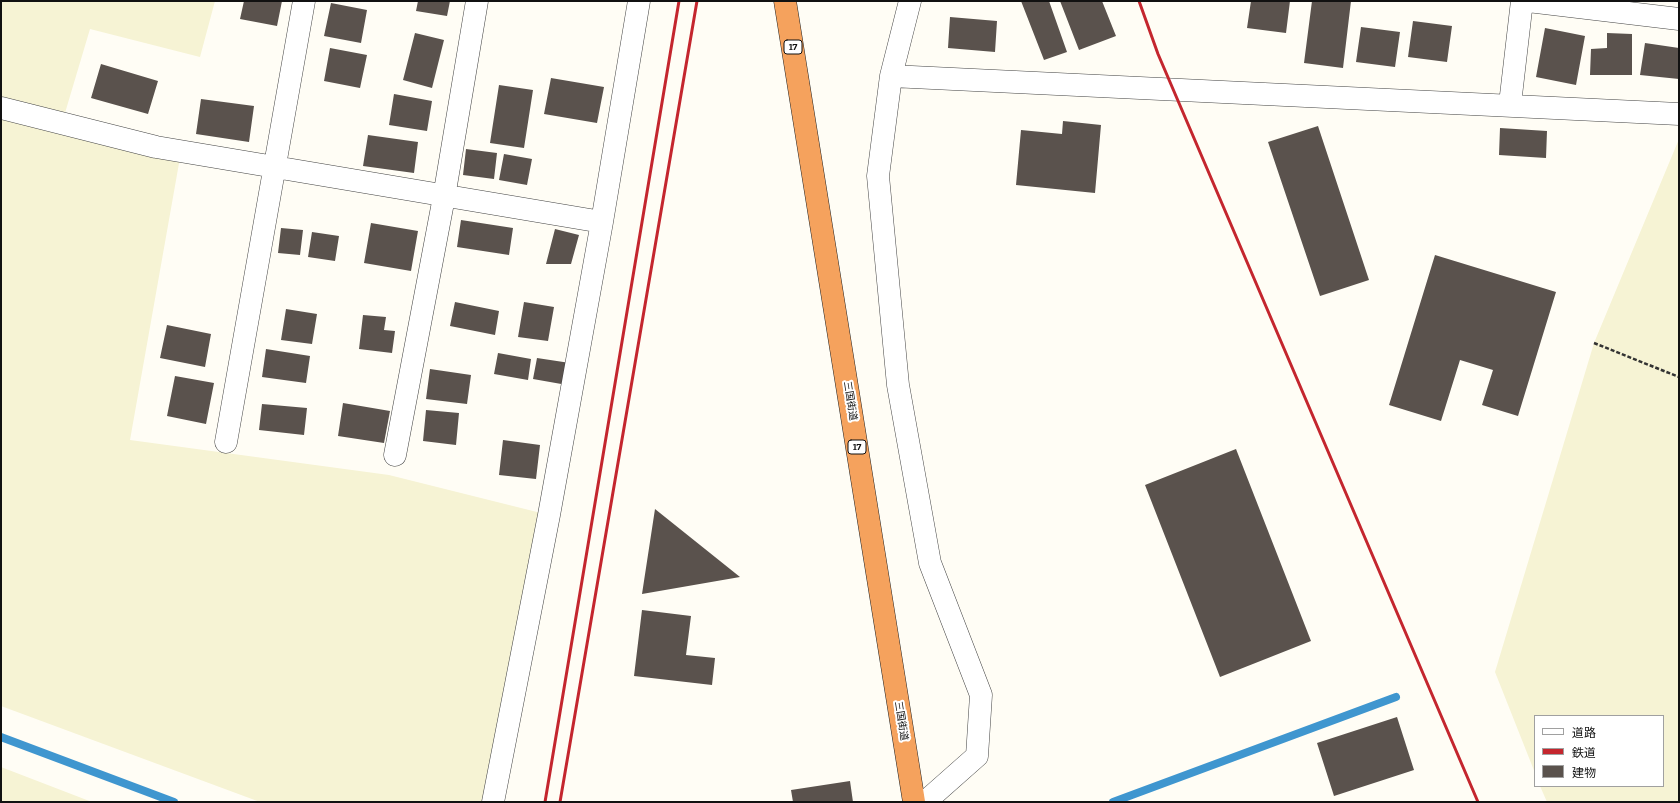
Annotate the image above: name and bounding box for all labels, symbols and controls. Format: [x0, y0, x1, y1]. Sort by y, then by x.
road number: 17 [784, 40, 802, 54]
street label: 三国街道 [841, 380, 859, 422]
road number: 17 [848, 440, 866, 454]
street label: 三国街道 [892, 700, 910, 742]
legend [1534, 715, 1664, 787]
text: 道路 [1572, 726, 1596, 740]
text: 鉄道 [1572, 746, 1596, 760]
text: 建物 [1572, 766, 1596, 780]

